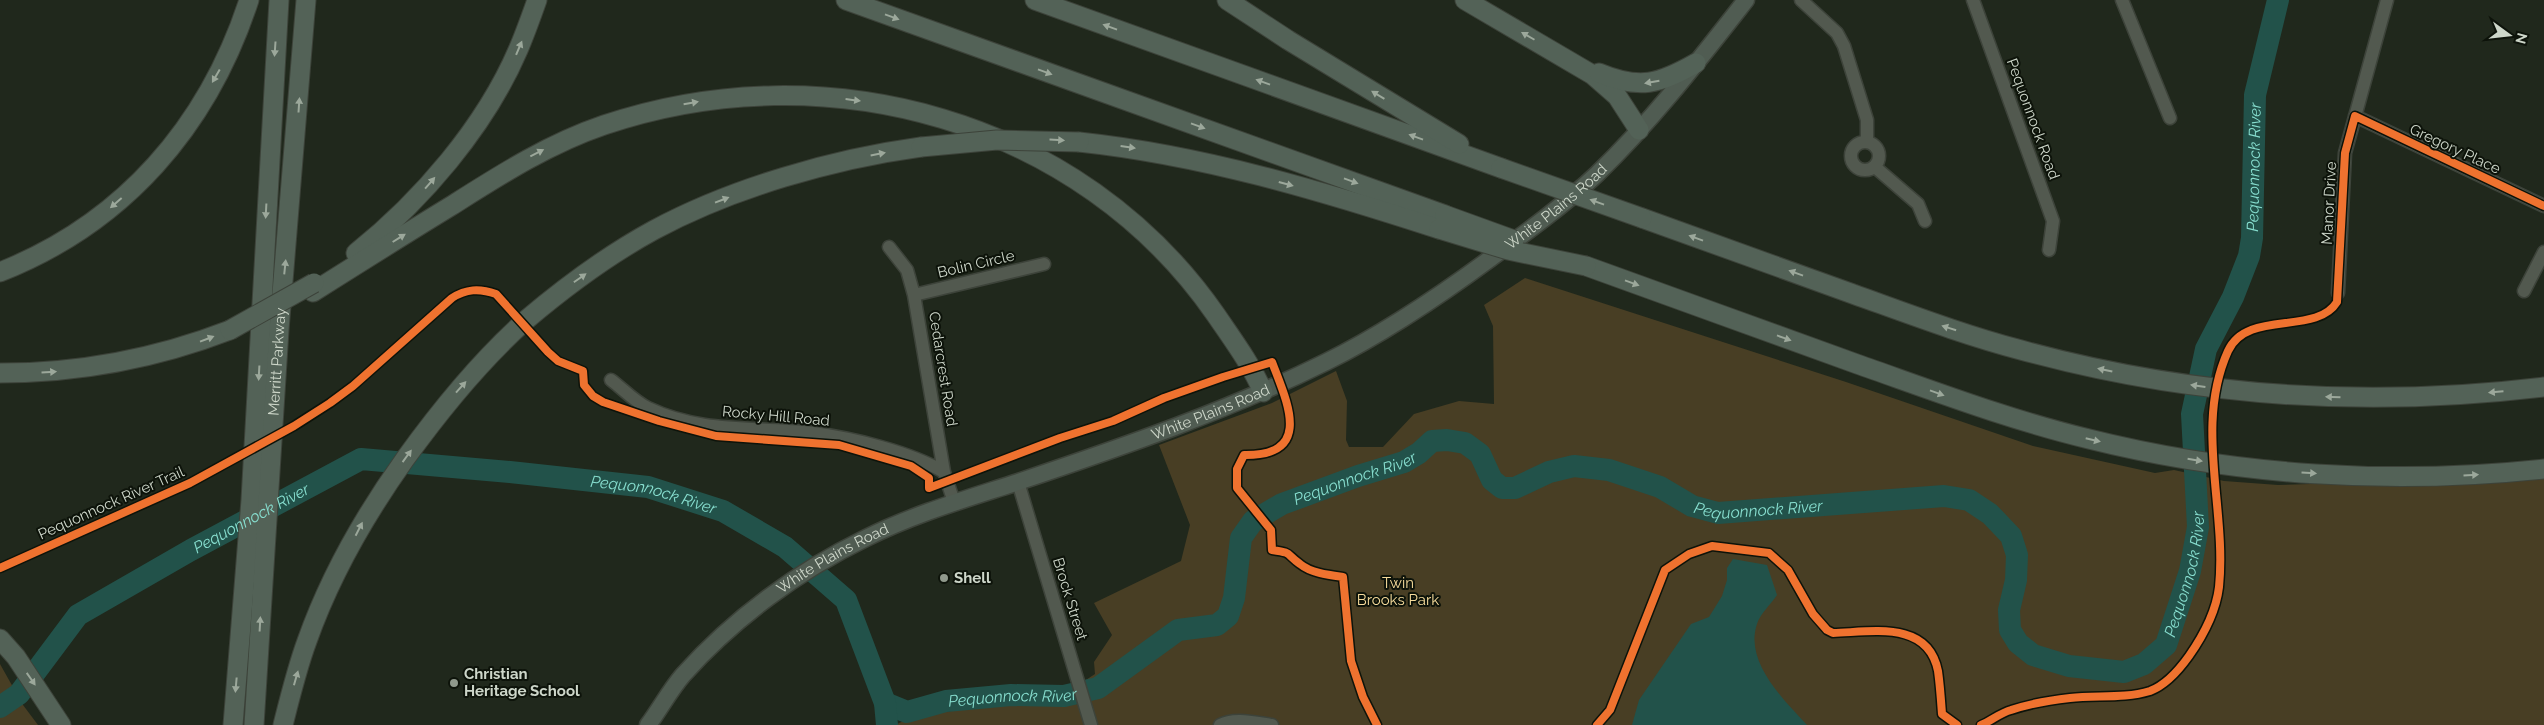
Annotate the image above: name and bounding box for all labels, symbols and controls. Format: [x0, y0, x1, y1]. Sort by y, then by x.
north arrow [2484, 10, 2534, 60]
one-way arrow [885, 13, 900, 21]
one-way arrow [1102, 23, 1117, 31]
one-way arrow [1521, 31, 1535, 40]
text: N [2512, 31, 2531, 46]
one-way arrow [515, 40, 523, 55]
one-way arrow [271, 41, 279, 57]
street label: Pequonnock Road [2003, 56, 2063, 182]
one-way arrow [1038, 68, 1053, 76]
one-way arrow [211, 70, 220, 83]
one-way arrow [1255, 78, 1270, 86]
one-way arrow [1644, 79, 1660, 87]
one-way arrow [1371, 90, 1385, 99]
one-way arrow [845, 96, 861, 104]
one-way arrow [295, 97, 303, 113]
one-way arrow [684, 98, 700, 106]
water label: Pequonnock River [2243, 102, 2264, 232]
street label: Gregory Place [2407, 120, 2503, 178]
one-way arrow [1190, 123, 1205, 131]
one-way arrow [1408, 133, 1423, 141]
one-way arrow [1049, 137, 1065, 145]
one-way arrow [1120, 144, 1136, 152]
one-way arrow [530, 149, 545, 157]
one-way arrow [870, 149, 886, 157]
street label: White Plains Road [1502, 160, 1611, 254]
street label: Manor Drive [2318, 161, 2340, 245]
one-way arrow [424, 177, 435, 189]
one-way arrow [1343, 178, 1358, 185]
one-way arrow [1278, 180, 1293, 188]
one-way arrow [715, 196, 730, 204]
one-way arrow [110, 198, 123, 209]
one-way arrow [1589, 198, 1604, 205]
one-way arrow [262, 203, 270, 219]
one-way arrow [392, 233, 405, 243]
one-way arrow [1688, 234, 1703, 242]
street label: Bolin Circle [936, 246, 1016, 282]
one-way arrow [281, 259, 289, 275]
one-way arrow [1788, 269, 1803, 276]
one-way arrow [573, 273, 587, 283]
one-way arrow [1624, 280, 1639, 287]
street label: Merritt Parkway [265, 307, 290, 416]
street label: Cedarcrest Road [925, 310, 961, 428]
one-way arrow [1941, 324, 1956, 331]
one-way arrow [200, 335, 215, 343]
one-way arrow [1777, 335, 1792, 342]
one-way arrow [254, 365, 262, 381]
one-way arrow [2098, 366, 2113, 374]
one-way arrow [41, 367, 57, 375]
street label: White Plains Road [1149, 380, 1273, 444]
one-way arrow [455, 381, 466, 394]
one-way arrow [2189, 382, 2205, 390]
one-way arrow [2487, 388, 2503, 396]
one-way arrow [1930, 390, 1945, 397]
one-way arrow [2325, 393, 2341, 401]
street label: Rocky Hill Road [721, 402, 831, 430]
one-way arrow [2085, 436, 2100, 444]
water label: Pequonnock River [1291, 447, 1420, 508]
one-way arrow [402, 450, 412, 463]
one-way arrow [2187, 456, 2203, 464]
street label: Pequonnock River Trail [35, 462, 188, 543]
one-way arrow [2301, 469, 2317, 477]
one-way arrow [2463, 470, 2479, 478]
water label: Pequonnock River [590, 471, 719, 518]
water label: Pequonnock River [190, 479, 313, 557]
water label: Pequonnock River [1692, 496, 1824, 523]
water label: Pequonnock River [2160, 510, 2208, 639]
street label: White Plains Road [773, 520, 891, 597]
one-way arrow [355, 522, 363, 536]
street label: Brock Street [1049, 555, 1091, 643]
place label: Shell [954, 569, 991, 587]
marker: Shell [938, 572, 950, 584]
park label: Twin Brooks Park [1357, 574, 1439, 609]
one-way arrow [256, 616, 264, 632]
place label: Christian Heritage School [464, 665, 580, 700]
one-way arrow [292, 670, 300, 686]
one-way arrow [26, 672, 36, 686]
one-way arrow [232, 677, 240, 693]
marker: Christian Heritage School [448, 677, 460, 689]
water label: Pequonnock River [947, 684, 1079, 710]

